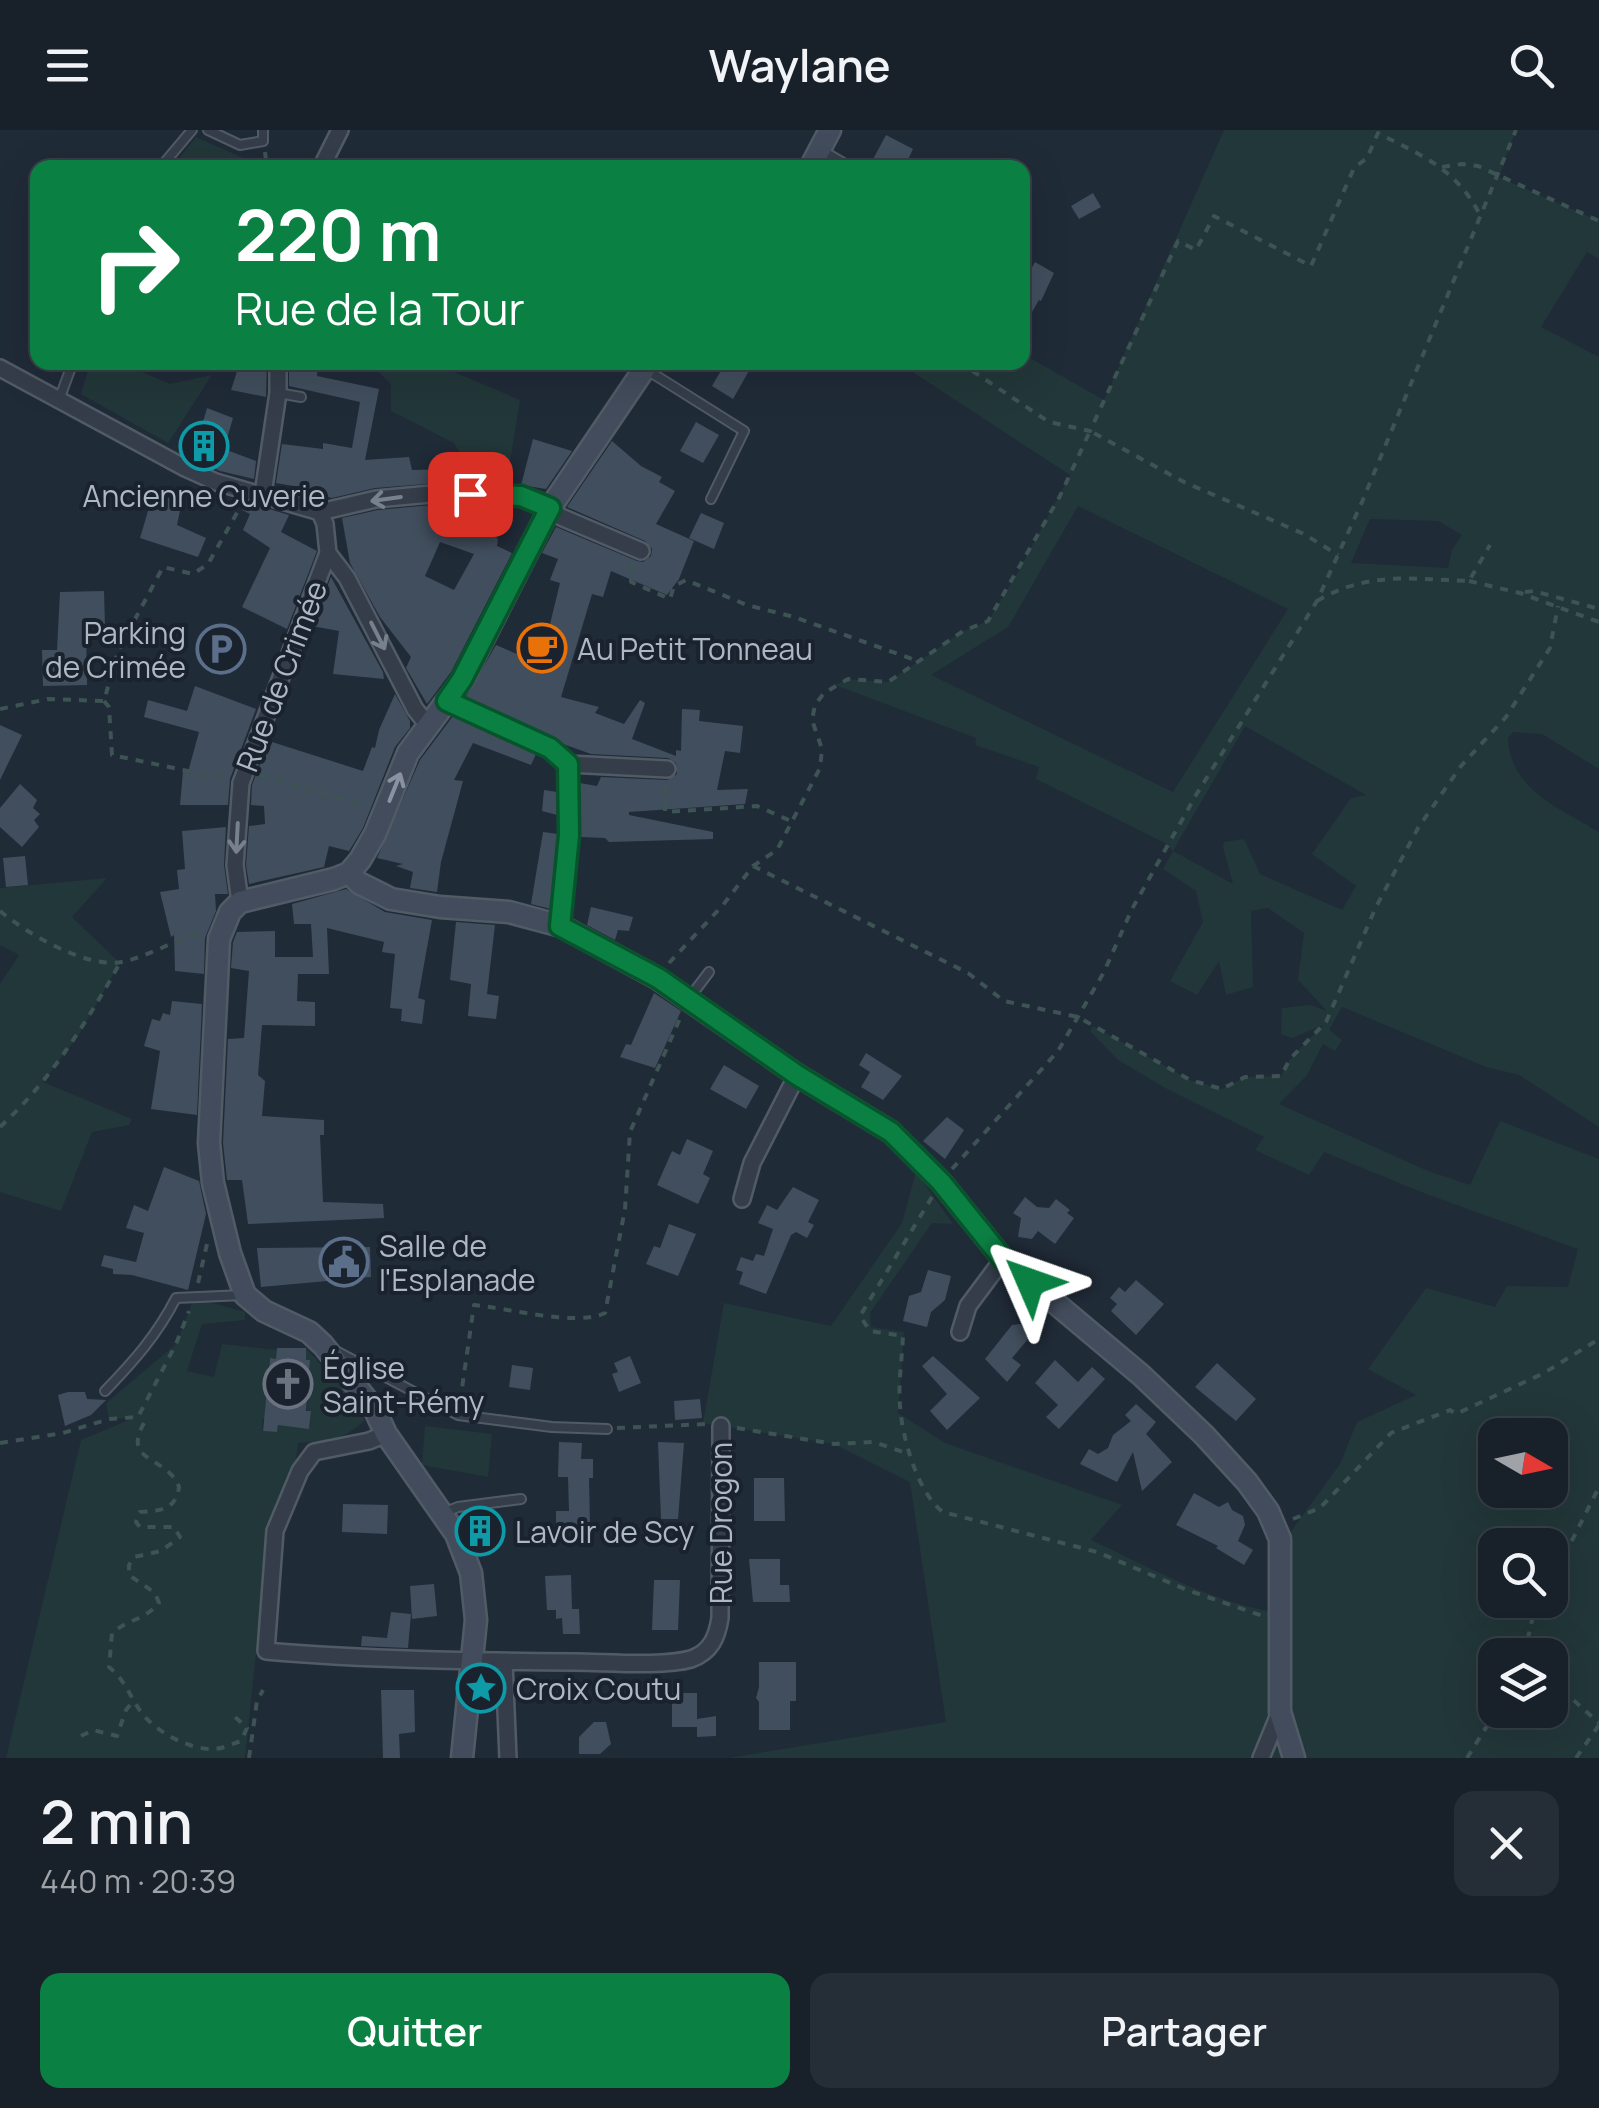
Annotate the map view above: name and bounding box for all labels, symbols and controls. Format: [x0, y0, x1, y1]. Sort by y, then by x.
text: Waylane [709, 34, 891, 96]
icon: menu [40, 38, 95, 93]
icon: search [1504, 38, 1559, 93]
text: 220 m [235, 186, 441, 282]
icon: right [70, 200, 200, 330]
text: Rue de la Tour [235, 277, 525, 339]
building icon: Ancienne Cuverie [178, 420, 230, 472]
pin [428, 452, 513, 537]
icon: arrive [443, 467, 498, 522]
place label: Ancienne Cuverie [83, 475, 325, 516]
one-way arrow [370, 490, 403, 509]
street label: Rue de Crimée [226, 575, 336, 777]
place label: Parking de Crimée [45, 612, 186, 687]
one-way arrow [369, 621, 388, 651]
cafe icon: Au Petit Tonneau [516, 622, 568, 674]
parking icon: Parking de Crimée [195, 623, 247, 675]
place label: Au Petit Tonneau [577, 628, 813, 669]
one-way arrow [387, 772, 405, 803]
one-way arrow [227, 821, 246, 853]
place label: Salle de l'Esplanade [379, 1225, 536, 1300]
position arrow [978, 1230, 1082, 1334]
public building icon: Salle de l'Esplanade [318, 1236, 370, 1288]
place label: Église Saint-Rémy [323, 1347, 484, 1422]
church icon: Église Saint-Rémy [262, 1358, 314, 1410]
north arrow [1478, 1418, 1568, 1508]
map controls [1478, 1418, 1568, 1728]
street label: Rue Drogon [700, 1442, 741, 1604]
building icon: Lavoir de Scy [454, 1505, 506, 1557]
place label: Lavoir de Scy [515, 1511, 694, 1552]
button: search [1478, 1528, 1568, 1618]
button: layers [1478, 1638, 1568, 1728]
place icon: Croix Coutu [455, 1662, 507, 1714]
place label: Croix Coutu [516, 1668, 681, 1709]
text: 2 min [40, 1780, 193, 1862]
button: close [1454, 1791, 1559, 1896]
text: 440 m · 20:39 [40, 1859, 236, 1903]
button: Quitter [40, 1973, 790, 2088]
button: Partager [810, 1973, 1559, 2088]

